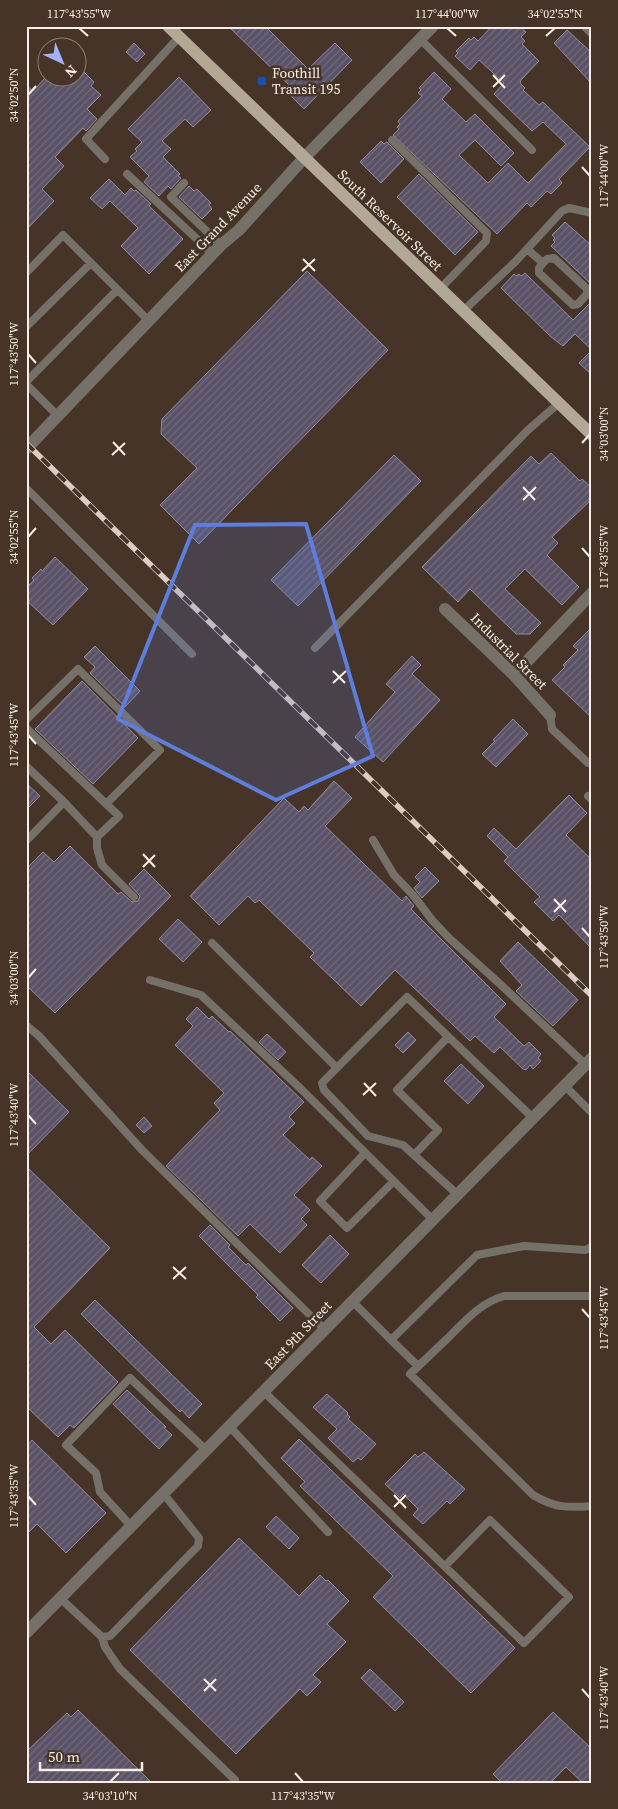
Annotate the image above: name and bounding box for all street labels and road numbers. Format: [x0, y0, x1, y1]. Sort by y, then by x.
street label: South Reservoir Street [333, 165, 447, 276]
street label: East Grand Avenue [170, 178, 266, 276]
street label: Industrial Street [466, 608, 552, 694]
street label: East 9th Street [260, 1296, 336, 1374]

